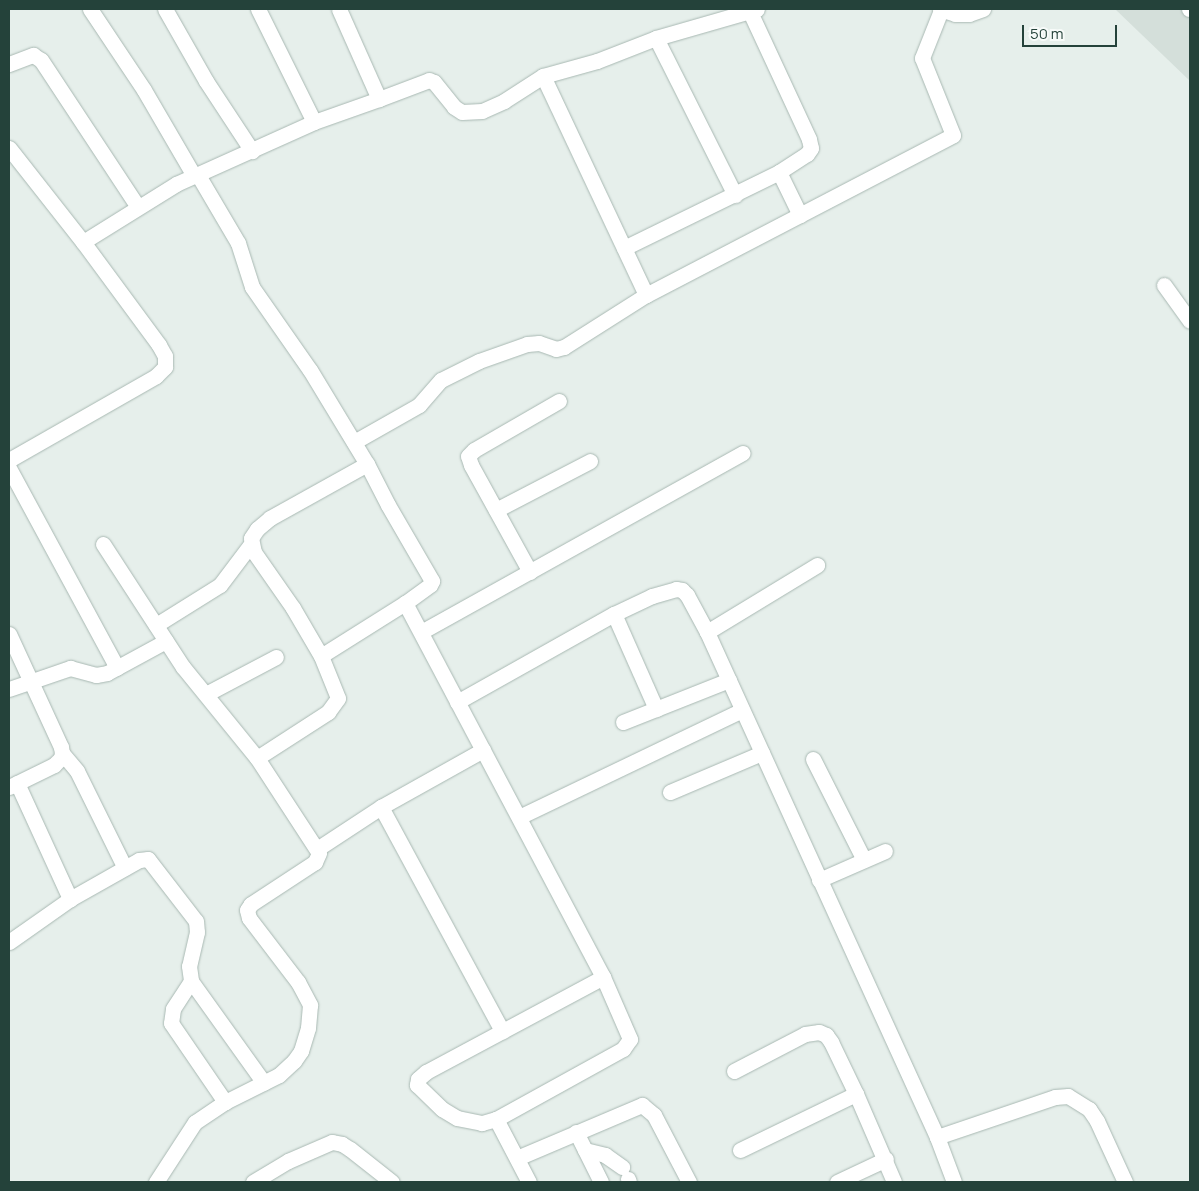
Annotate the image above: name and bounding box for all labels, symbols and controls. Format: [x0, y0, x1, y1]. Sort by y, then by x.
scale bar [1024, 15, 1119, 47]
text: 50 m [1030, 23, 1064, 44]

